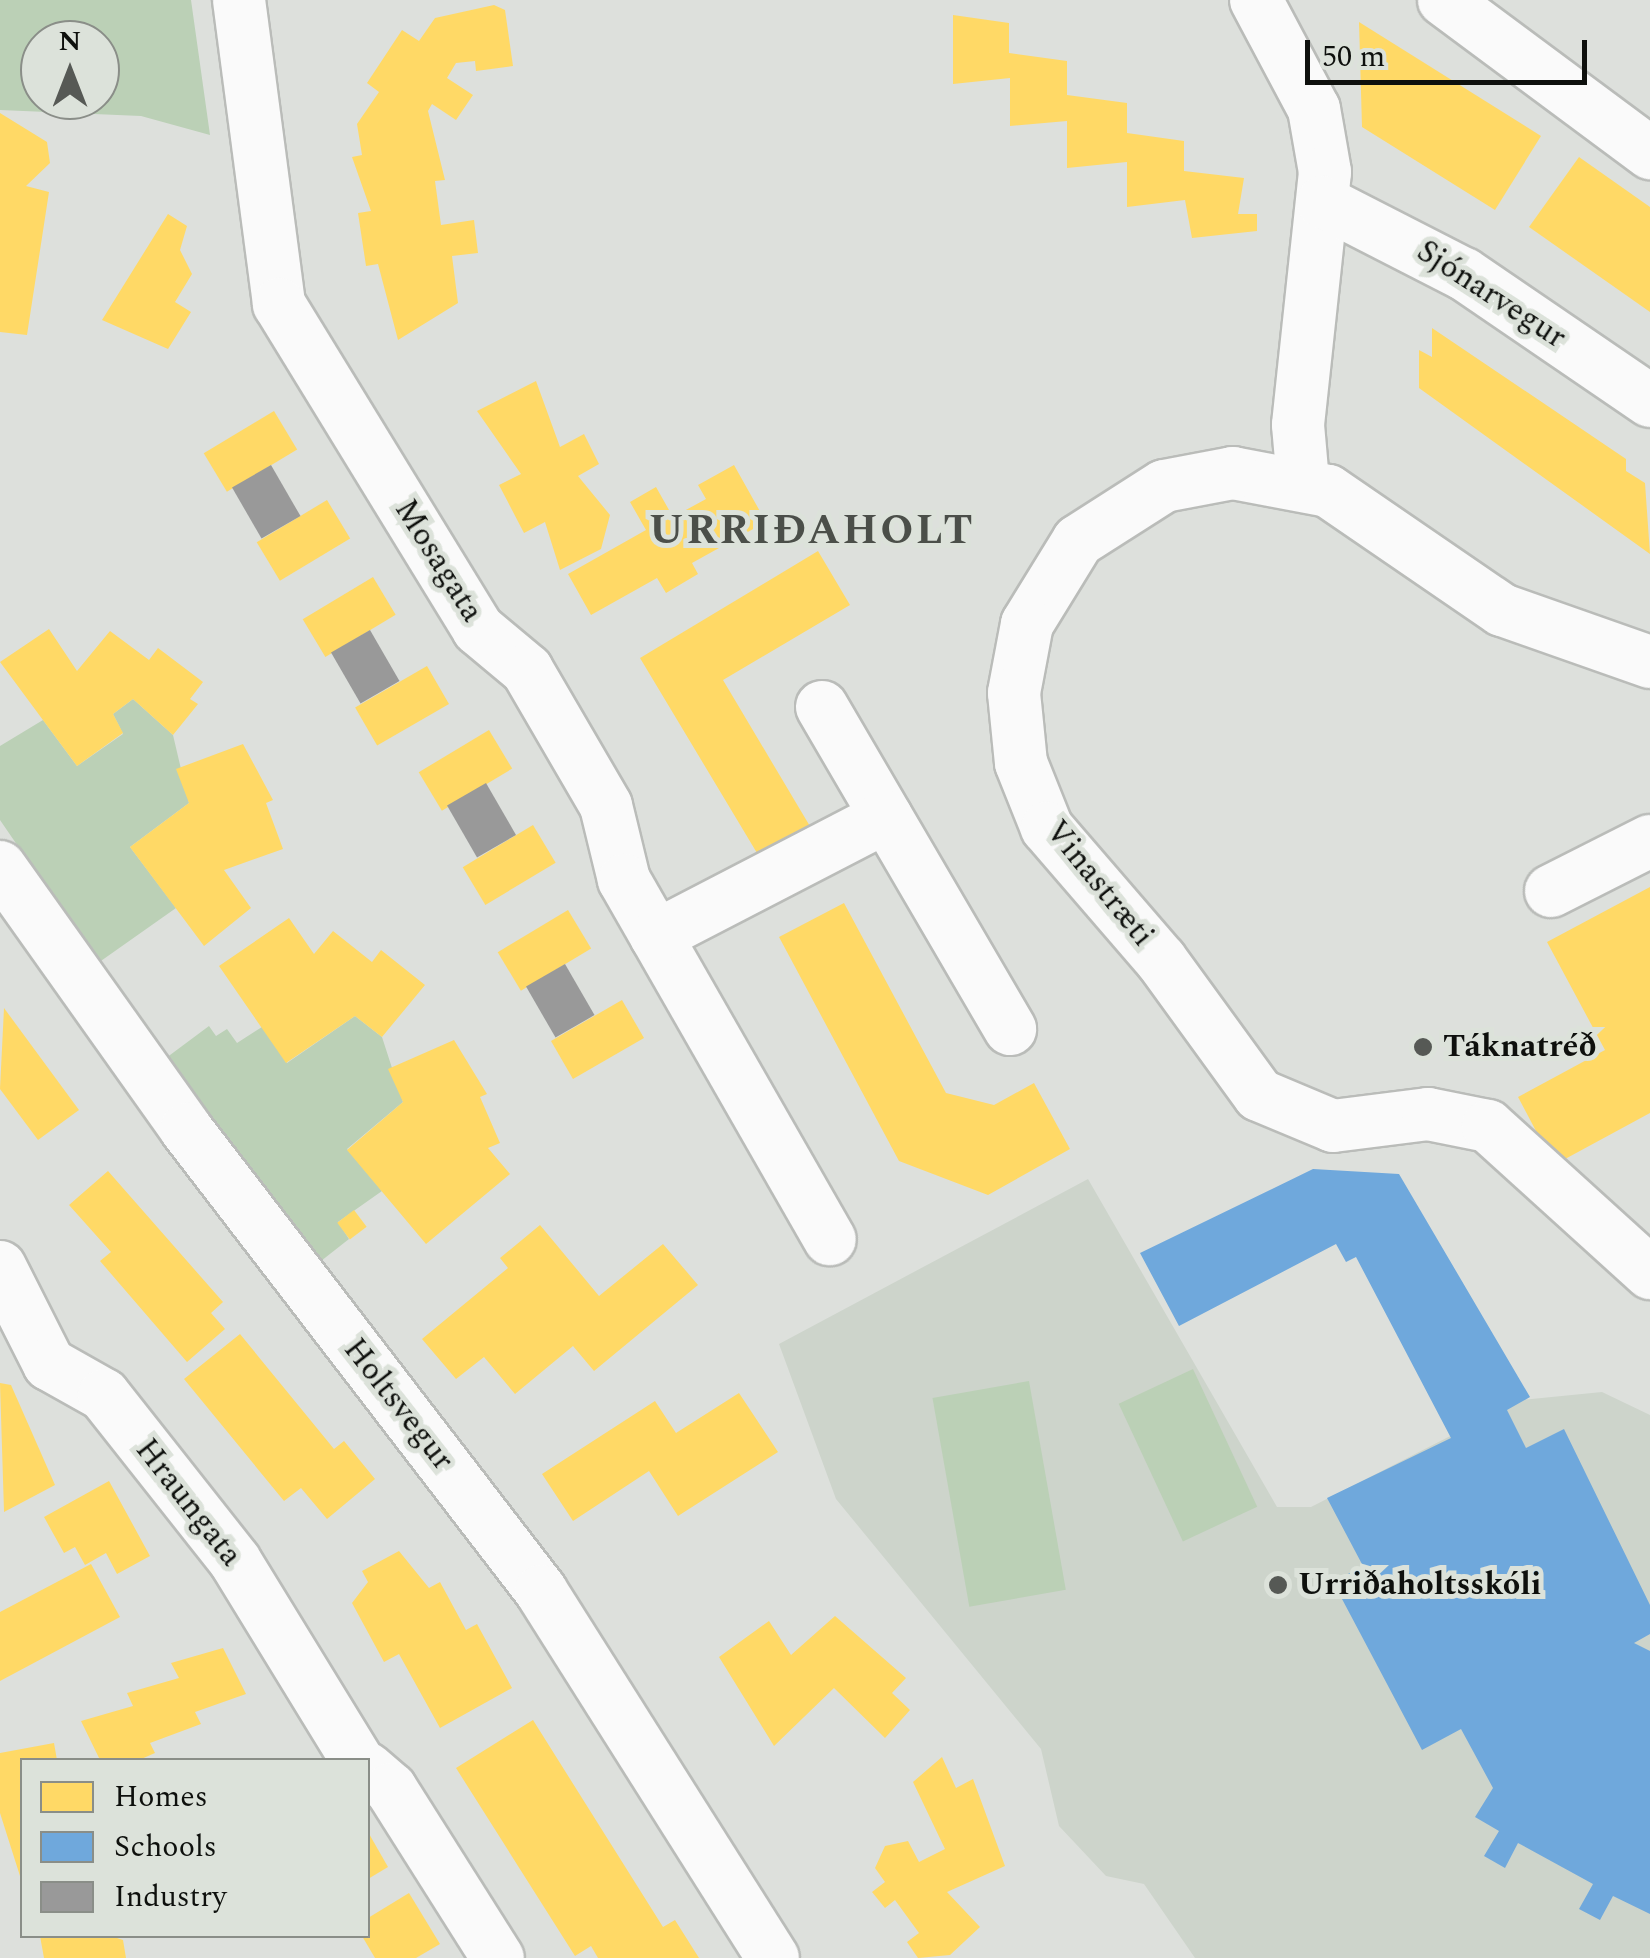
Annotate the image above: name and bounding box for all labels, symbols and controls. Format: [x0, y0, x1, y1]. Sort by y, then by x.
north arrow [20, 20, 120, 120]
text: N [59, 20, 81, 63]
scale bar [1310, 20, 1592, 82]
text: 50 m [1322, 34, 1385, 80]
street label: Sjónarvegur [1409, 233, 1573, 357]
street label: Mosagata [385, 493, 491, 629]
district label: URRIÐAHOLT [649, 506, 975, 556]
street label: Vinastræti [1037, 813, 1161, 955]
place label: Táknatréð [1443, 1028, 1596, 1066]
marker: Táknatréð [1412, 1036, 1434, 1058]
street label: Holtsvegur [335, 1331, 461, 1479]
street label: Hraungata [126, 1432, 250, 1574]
place label: Urriðaholtsskóli [1298, 1566, 1541, 1604]
marker: Urriðaholtsskóli [1267, 1574, 1289, 1596]
legend [20, 1758, 370, 1938]
text: Homes [114, 1774, 208, 1820]
text: Schools [114, 1824, 217, 1870]
text: Industry [114, 1874, 227, 1920]

